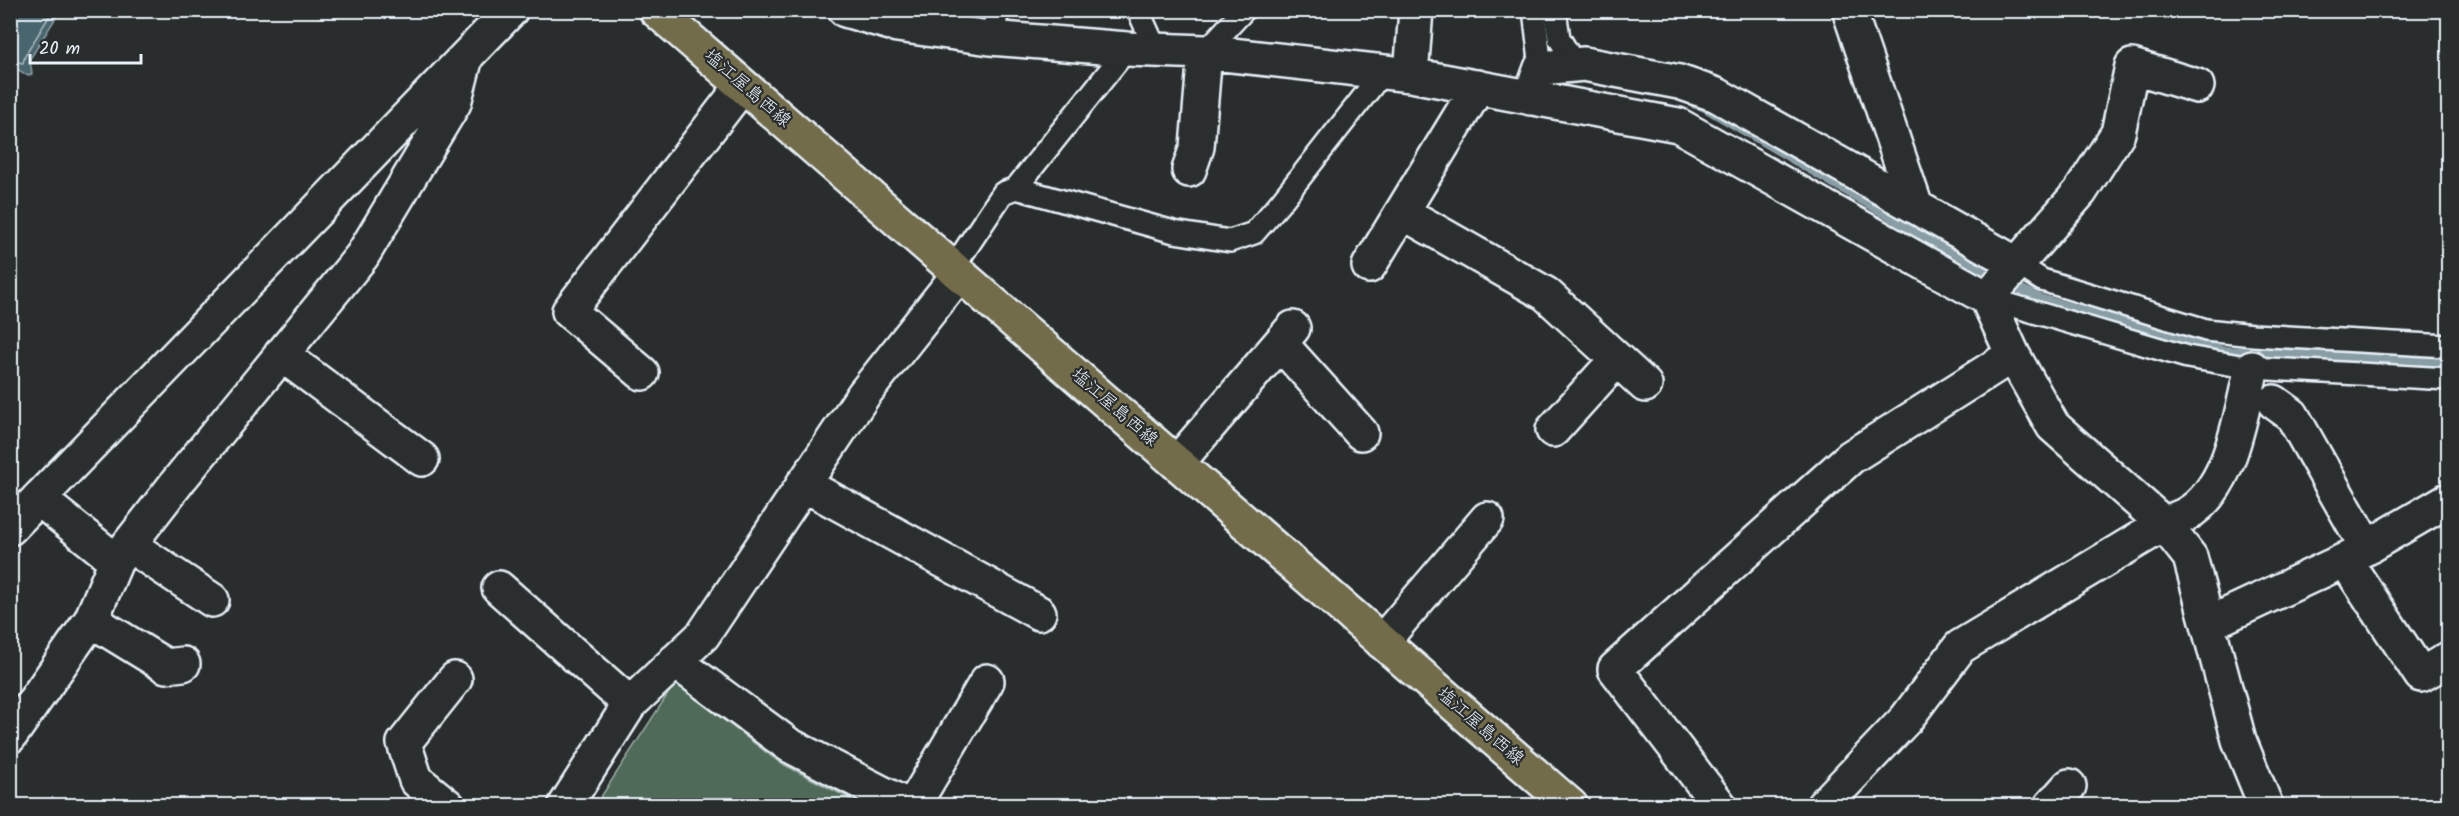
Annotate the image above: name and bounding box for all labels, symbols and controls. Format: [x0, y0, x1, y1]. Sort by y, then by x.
scale bar [30, 27, 141, 65]
text: 20 m [39, 35, 80, 64]
street label: 塩江屋島西線 [697, 43, 797, 135]
street label: 塩江屋島西線 [1064, 362, 1164, 454]
street label: 塩江屋島西線 [1430, 681, 1530, 773]

